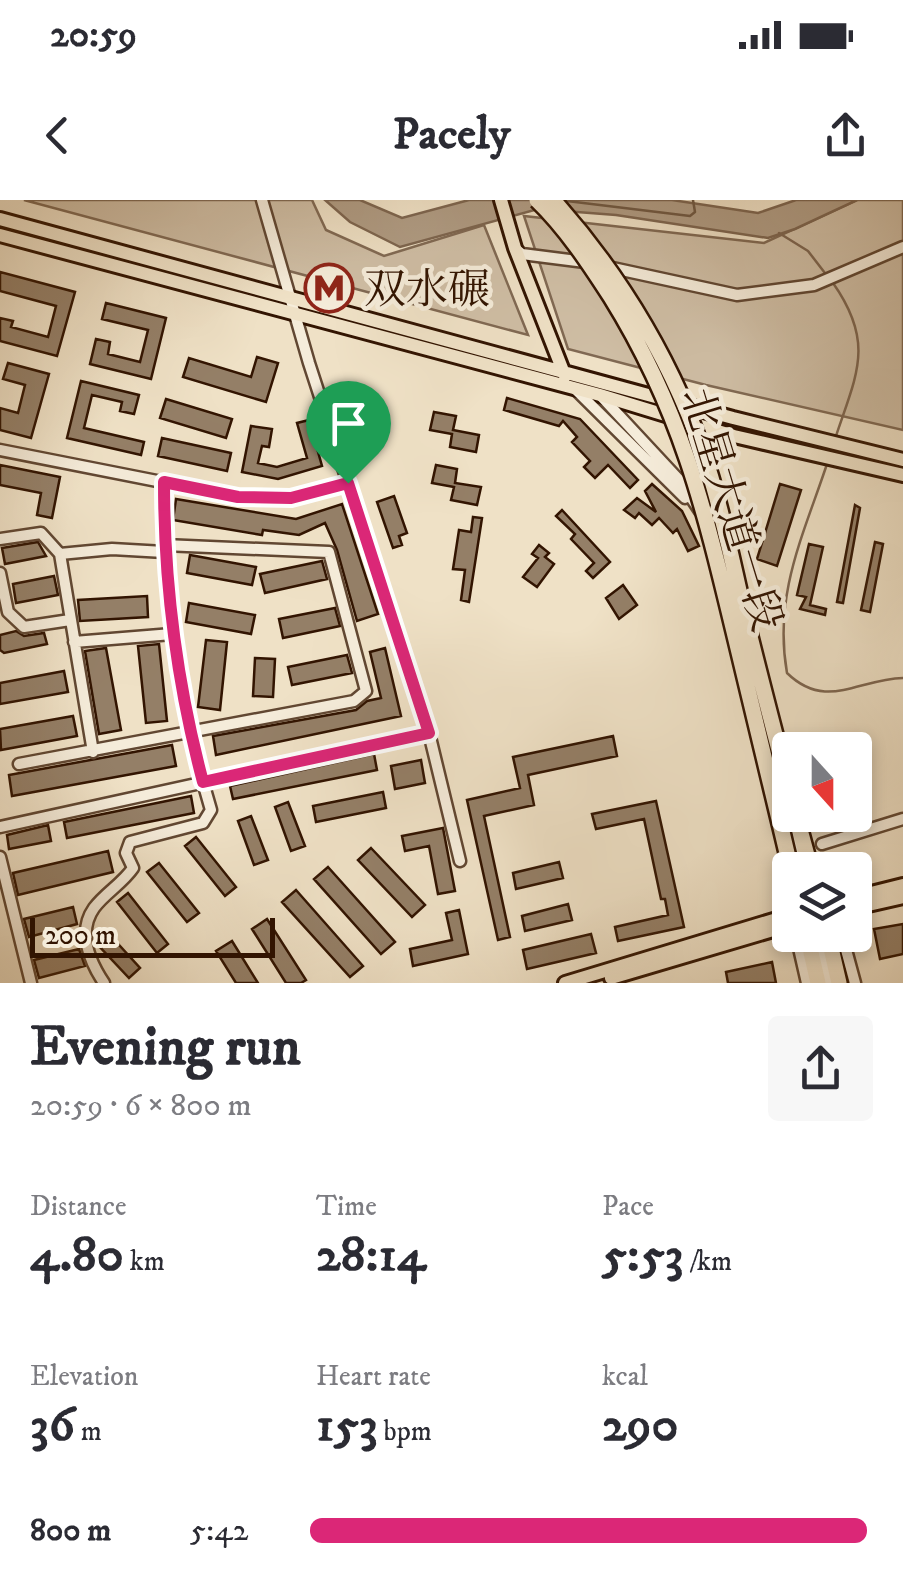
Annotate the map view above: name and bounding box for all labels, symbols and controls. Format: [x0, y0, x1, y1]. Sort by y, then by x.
text: 20:59 [50, 11, 137, 59]
text: Pacely [393, 107, 510, 163]
icon: back [30, 108, 85, 163]
icon: share [818, 108, 873, 163]
metro station icon: 双水碾 [303, 262, 355, 314]
place label: 双水碾 [364, 265, 490, 317]
pin [306, 381, 391, 484]
street label: 北星大道一段 [668, 382, 792, 638]
icon: arrive [321, 396, 376, 451]
north arrow [772, 732, 872, 832]
map controls [772, 732, 872, 952]
button: layers [772, 852, 872, 952]
scale bar [30, 913, 275, 958]
text: 200 m [45, 918, 116, 953]
text: Evening run [30, 1014, 301, 1083]
button: share [768, 1016, 873, 1121]
text: 20:59 · 6 × 800 m [30, 1086, 252, 1126]
text: Distance [30, 1189, 126, 1224]
text: Time [316, 1189, 377, 1224]
text: Pace [602, 1189, 654, 1224]
text: 4.80 [30, 1224, 124, 1287]
text: 28:14 [316, 1224, 426, 1287]
text: 5:53 [602, 1224, 683, 1287]
text: km [124, 1244, 165, 1279]
text: /km [683, 1244, 732, 1279]
text: Elevation [30, 1359, 138, 1394]
text: Heart rate [316, 1359, 431, 1394]
text: kcal [602, 1359, 648, 1394]
text: 36 [30, 1394, 75, 1457]
text: 153 [316, 1394, 378, 1457]
text: 290 [602, 1394, 678, 1457]
text: m [75, 1414, 102, 1449]
text: bpm [378, 1414, 432, 1449]
text: 800 m [30, 1511, 111, 1551]
text: 5:42 [190, 1511, 248, 1551]

